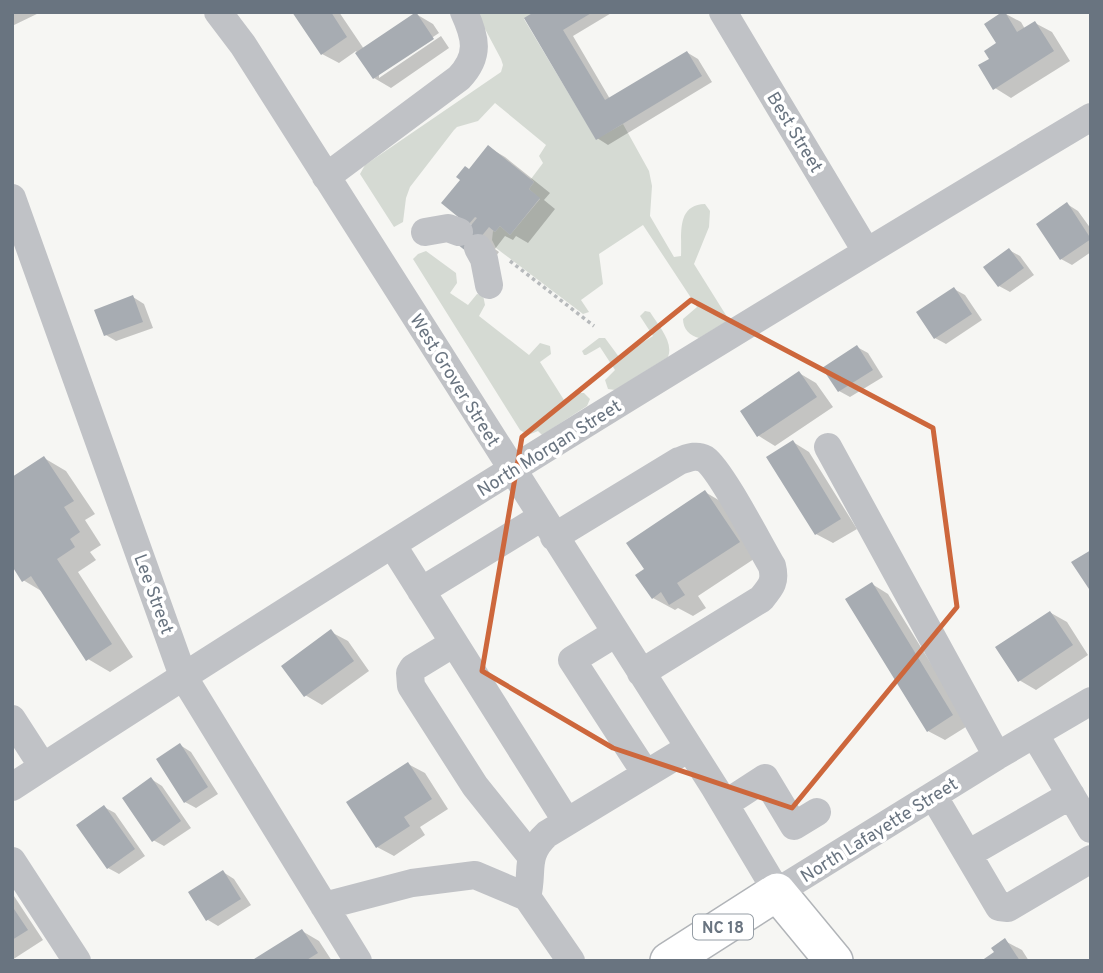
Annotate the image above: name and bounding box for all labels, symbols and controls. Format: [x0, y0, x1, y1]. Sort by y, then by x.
street label: Best Street [761, 88, 827, 177]
street label: West Grover Street [404, 310, 504, 451]
street label: North Morgan Street [473, 396, 626, 503]
street label: Lee Street [127, 551, 178, 638]
street label: North Lafayette Street [797, 773, 963, 889]
road number: NC 18 [693, 914, 753, 939]

